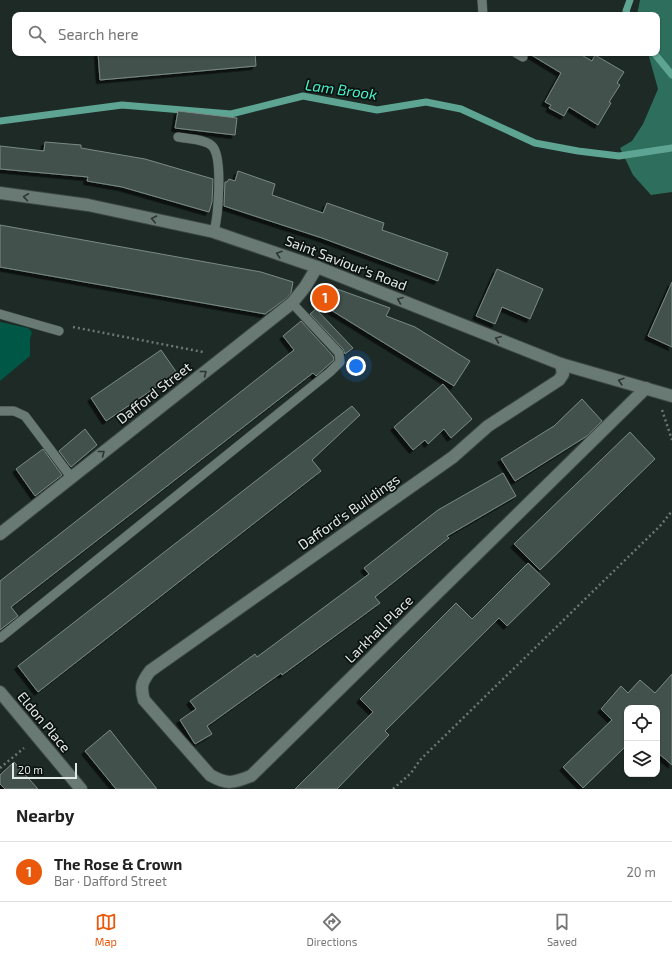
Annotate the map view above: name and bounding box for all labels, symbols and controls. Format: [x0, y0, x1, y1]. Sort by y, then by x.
search box [12, 12, 660, 56]
icon: search [26, 23, 48, 45]
text: Search here [58, 25, 139, 43]
water label: Lam Brook [304, 75, 378, 103]
one-way arrow [23, 193, 29, 202]
one-way arrow [151, 216, 157, 224]
street label: Saint Saviour's Road [283, 231, 409, 294]
one-way arrow [276, 250, 283, 259]
pin: 1 [312, 283, 338, 313]
one-way arrow [397, 297, 405, 305]
one-way arrow [495, 336, 502, 344]
your location [346, 356, 366, 376]
street label: Dafford Street [113, 358, 195, 427]
one-way arrow [200, 371, 207, 378]
one-way arrow [618, 377, 625, 386]
one-way arrow [97, 451, 104, 458]
street label: Dafford's Buildings [295, 470, 403, 553]
street label: Larkhall Place [341, 591, 416, 666]
street label: Eldon Place [14, 688, 75, 755]
map controls [624, 705, 660, 777]
button: locate [624, 705, 660, 741]
button: layers [624, 741, 660, 777]
scale bar [12, 761, 77, 780]
text: 20 m [18, 763, 43, 776]
text: Nearby [16, 805, 74, 825]
text: The Rose & Crown [54, 855, 182, 873]
text: 1 [26, 864, 32, 880]
text: 20 m [627, 864, 656, 880]
text: Bar · Dafford Street [54, 873, 167, 889]
tab: Map [95, 911, 117, 948]
tab: Directions [307, 911, 357, 948]
tab: Saved [547, 911, 577, 948]

